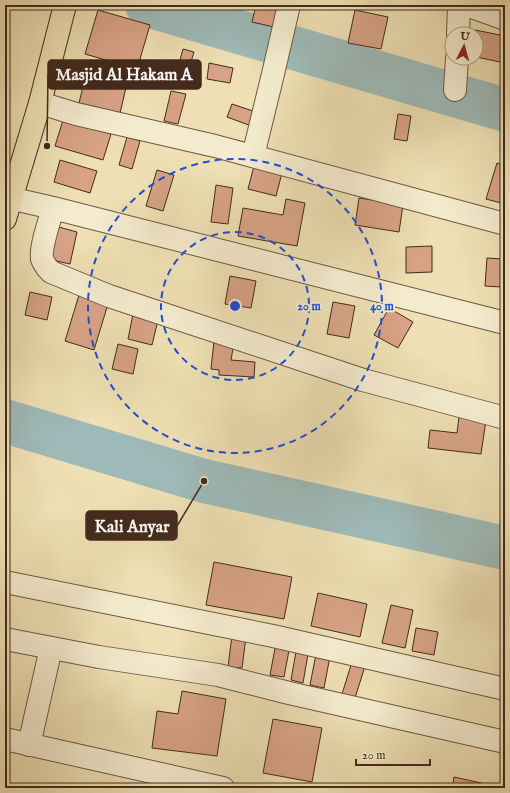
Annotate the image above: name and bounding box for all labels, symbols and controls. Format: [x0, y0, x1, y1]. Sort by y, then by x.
north arrow [444, 26, 484, 66]
text: U [459, 29, 471, 45]
callout: Masjid Al Hakam A [48, 60, 201, 89]
text: Masjid Al Hakam A [55, 65, 194, 86]
centre of rings [228, 299, 242, 313]
text: 20 m [297, 299, 321, 314]
text: 40 m [370, 299, 395, 314]
callout: Kali Anyar [86, 511, 177, 540]
text: Kali Anyar [95, 517, 170, 538]
scale bar [356, 741, 430, 767]
text: 20 m [362, 748, 385, 763]

